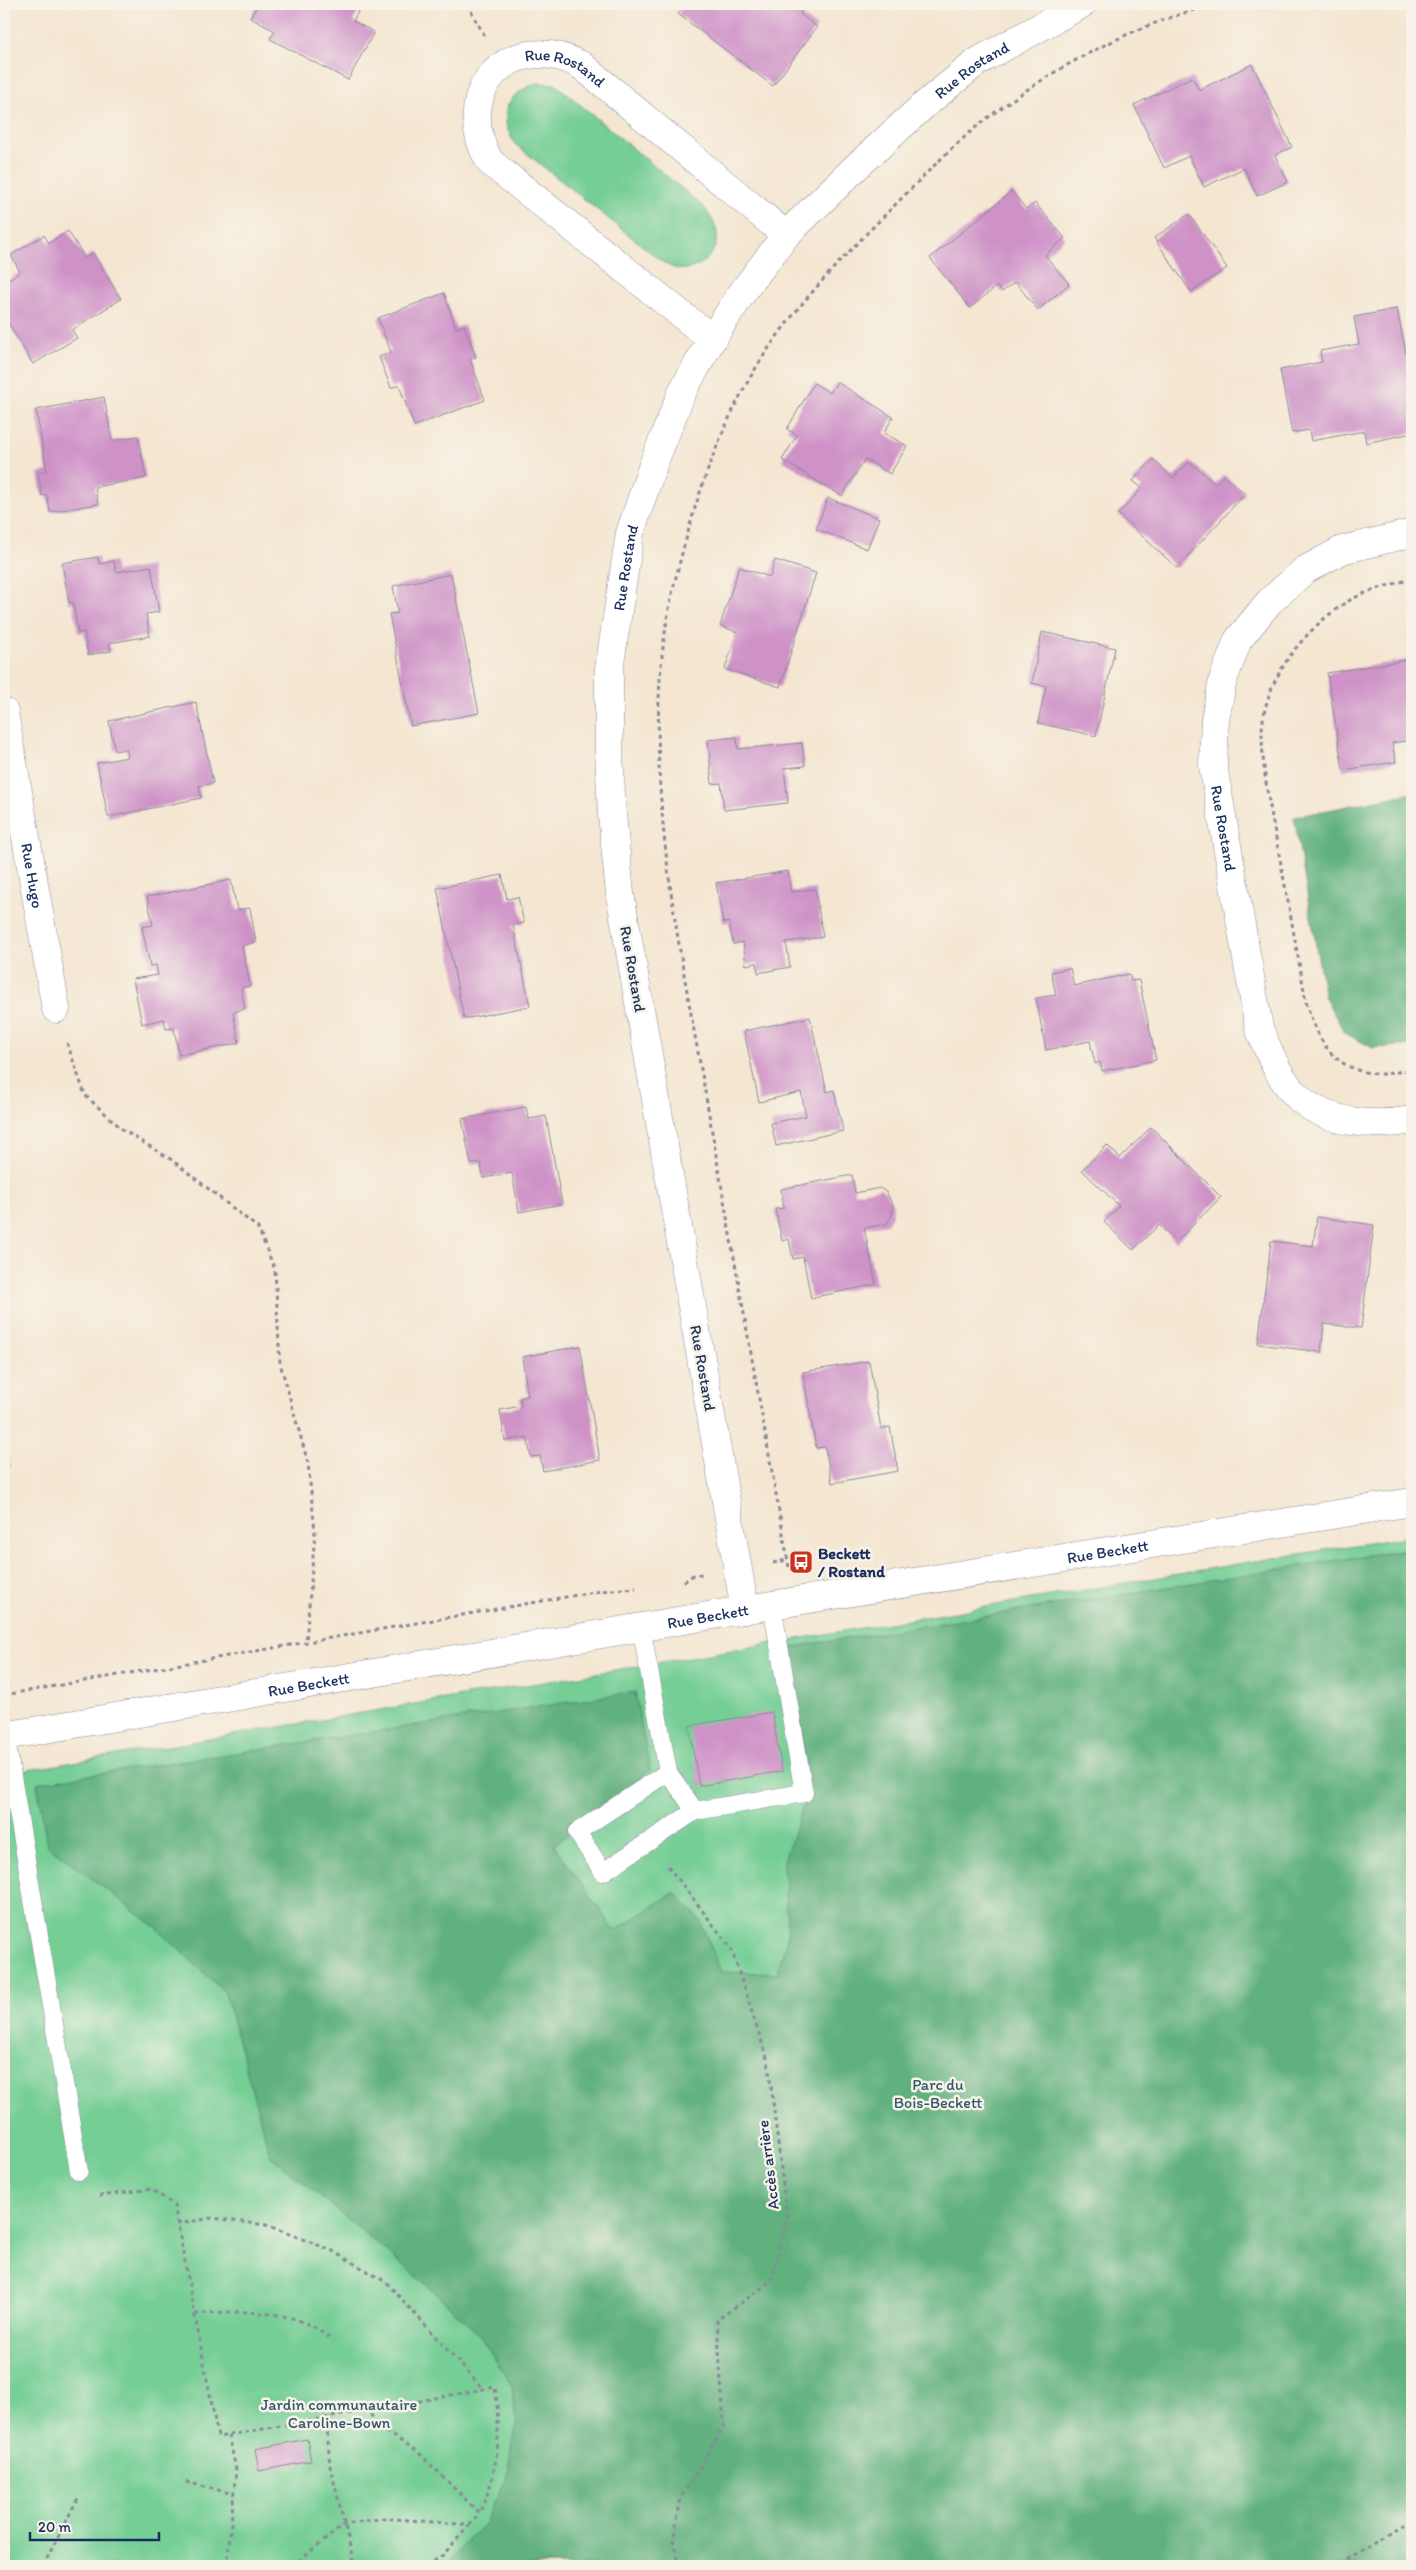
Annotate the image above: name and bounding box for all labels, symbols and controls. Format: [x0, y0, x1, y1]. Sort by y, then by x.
street label: Rue Rostand [930, 37, 1012, 102]
street label: Rue Rostand [523, 45, 609, 91]
street label: Rue Rostand [609, 522, 642, 612]
street label: Rue Rostand [1207, 784, 1241, 873]
street label: Rue Hugo [18, 841, 48, 910]
street label: Rue Rostand [616, 924, 650, 1014]
street label: Rue Rostand [686, 1323, 720, 1413]
street label: Rue Beckett [1065, 1535, 1150, 1567]
place label: Beckett / Rostand [817, 1544, 885, 1581]
bus stop icon: Beckett / Rostand [788, 1549, 814, 1575]
street label: Rue Beckett [666, 1600, 750, 1632]
street label: Rue Beckett [266, 1668, 351, 1700]
park label: Parc du Bois-Beckett [894, 2075, 982, 2112]
street label: Accès arrière [753, 2119, 783, 2211]
park label: Jardin communautaire Caroline-Bown [261, 2395, 418, 2432]
scale bar [30, 2510, 159, 2542]
text: 20 m [38, 2518, 72, 2536]

